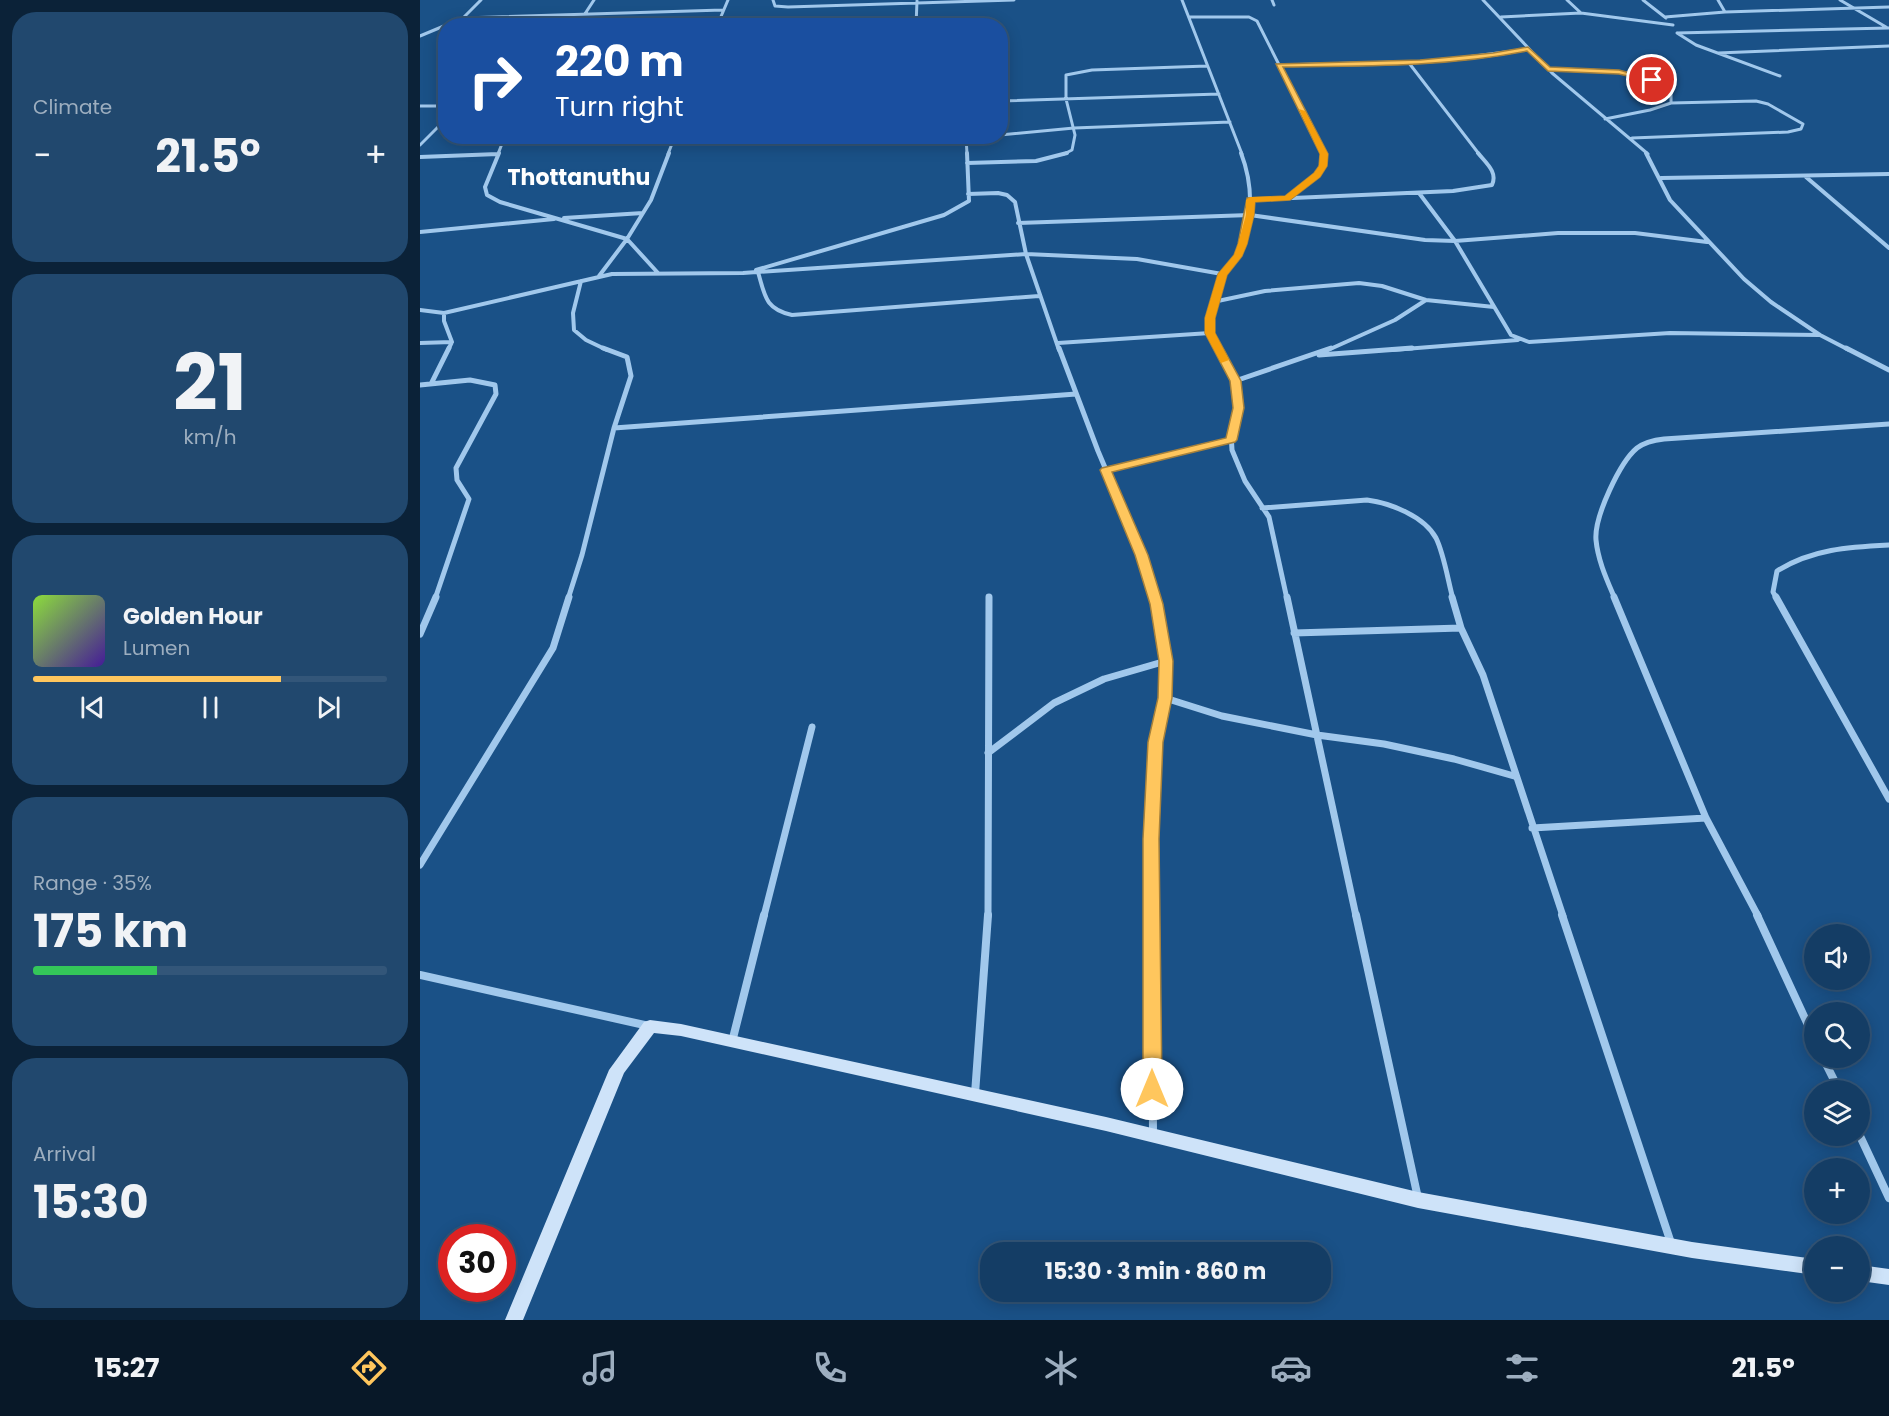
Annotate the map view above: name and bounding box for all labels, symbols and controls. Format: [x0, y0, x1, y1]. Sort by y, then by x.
text: 220 m [555, 32, 684, 91]
icon: right [456, 42, 534, 120]
pin [1626, 54, 1677, 105]
icon: arrive [1635, 63, 1668, 96]
text: Turn right [555, 88, 684, 125]
text: Climate [33, 93, 112, 121]
text: 21.5° [155, 125, 261, 188]
text: − [33, 132, 51, 179]
text: + [364, 132, 387, 179]
district label: Thottanuthu [508, 162, 650, 193]
text: 21 [173, 328, 247, 437]
text: km/h [183, 423, 237, 451]
text: Golden Hour [123, 601, 263, 632]
text: Lumen [123, 634, 190, 662]
icon: previous [76, 691, 109, 724]
icon: pause [194, 691, 227, 724]
icon: next [312, 691, 345, 724]
text: Range · 35% [33, 869, 152, 897]
text: 175 km [33, 900, 188, 963]
map controls [1804, 924, 1870, 1302]
button: sound [1804, 924, 1870, 990]
button: search [1804, 1002, 1870, 1068]
position arrow [1120, 1057, 1184, 1121]
button: layers [1804, 1080, 1870, 1146]
text: Arrival [33, 1140, 96, 1168]
button: + [1804, 1158, 1870, 1224]
text: 15:30 [33, 1171, 149, 1234]
speed limit sign: 30 [438, 1224, 516, 1302]
button: − [1804, 1236, 1870, 1302]
text: 15:30 · 3 min · 860 m [1045, 1256, 1266, 1287]
icon: directions [348, 1347, 390, 1389]
icon: music [579, 1347, 621, 1389]
icon: phone [809, 1347, 851, 1389]
icon: climate [1040, 1347, 1082, 1389]
icon: car [1270, 1347, 1312, 1389]
icon: filters [1501, 1347, 1543, 1389]
text: 15:27 [94, 1349, 160, 1386]
text: 21.5° [1731, 1349, 1795, 1386]

